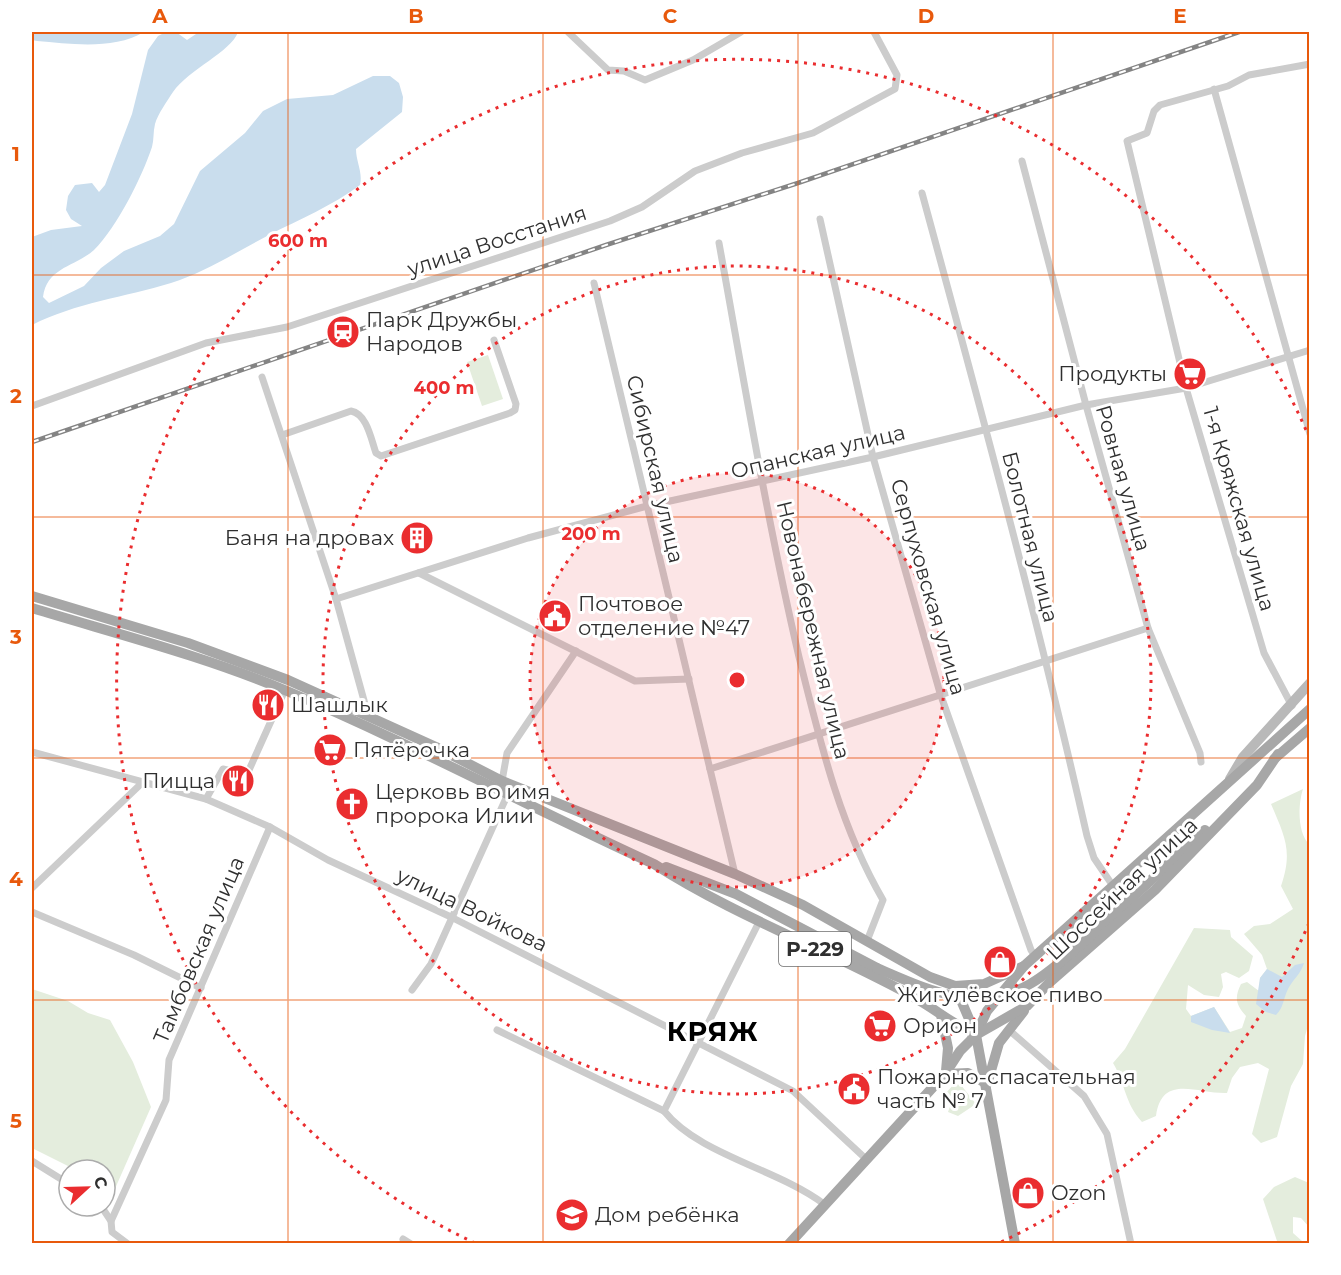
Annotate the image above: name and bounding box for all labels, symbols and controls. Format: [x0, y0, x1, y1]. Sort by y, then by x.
text: A [151, 4, 168, 28]
text: B [408, 4, 424, 28]
text: C [663, 4, 678, 28]
text: D [918, 4, 934, 28]
text: E [1173, 4, 1187, 28]
text: 1 [12, 142, 20, 166]
street label: улица Восстания [403, 200, 590, 282]
text: 600 m [268, 230, 328, 252]
place label: Парк Дружбы Народов [366, 307, 517, 356]
station icon: Парк Дружбы Народов [325, 314, 361, 350]
supermarket icon: Продукты [1172, 356, 1208, 392]
place label: Продукты [1058, 361, 1167, 386]
street label: Сибирская улица [622, 373, 689, 565]
text: 400 m [414, 377, 474, 399]
text: 2 [10, 384, 22, 408]
street label: Ровная улица [1091, 402, 1156, 554]
street label: 1-я Кряжская улица [1198, 404, 1281, 614]
street label: Опанская улица [728, 419, 908, 484]
street label: Болотная улица [997, 449, 1064, 625]
street label: Серпуховская улица [886, 476, 971, 698]
street label: Новонабережная улица [772, 498, 855, 762]
building icon: Баня на дровах [399, 520, 435, 556]
text: 200 m [561, 523, 621, 545]
place label: Баня на дровах [225, 525, 394, 550]
place label: Почтовое отделение №47 [578, 591, 750, 640]
public building icon: Почтовое отделение №47 [537, 598, 573, 634]
text: 3 [9, 625, 22, 649]
centre of rings [727, 670, 747, 690]
restaurant icon: Шашлык [250, 687, 286, 723]
place label: Шашлык [291, 692, 388, 717]
supermarket icon: Пятёрочка [312, 732, 348, 768]
place label: Пятёрочка [353, 737, 470, 762]
restaurant icon: Пицца [220, 763, 256, 799]
place label: Пицца [142, 768, 215, 793]
place label: Церковь во имя пророка Илии [375, 779, 550, 828]
church icon: Церковь во имя пророка Илии [334, 786, 370, 822]
street label: Шоссейная улица [1041, 812, 1202, 965]
street label: Тамбовская улица [148, 853, 249, 1047]
street label: улица Войкова [392, 862, 552, 957]
text: 4 [9, 867, 23, 891]
road number: Р-229 [779, 932, 851, 966]
shop icon: Жигулёвское пиво [982, 944, 1018, 980]
place label: Жигулёвское пиво [897, 982, 1103, 1007]
supermarket icon: Орион [862, 1008, 898, 1044]
place label: Орион [903, 1013, 977, 1038]
district label: КРЯЖ [667, 1015, 759, 1048]
place label: Пожарно-спасательная часть № 7 [877, 1064, 1136, 1113]
public building icon: Пожарно-спасательная часть № 7 [836, 1071, 872, 1107]
text: 5 [10, 1109, 22, 1133]
north arrow [57, 1158, 117, 1218]
text: С [89, 1174, 112, 1192]
shop icon: Ozon [1010, 1175, 1046, 1211]
place label: Ozon [1051, 1180, 1107, 1205]
school or university icon: Дом ребёнка [554, 1197, 590, 1233]
place label: Дом ребёнка [595, 1202, 739, 1227]

